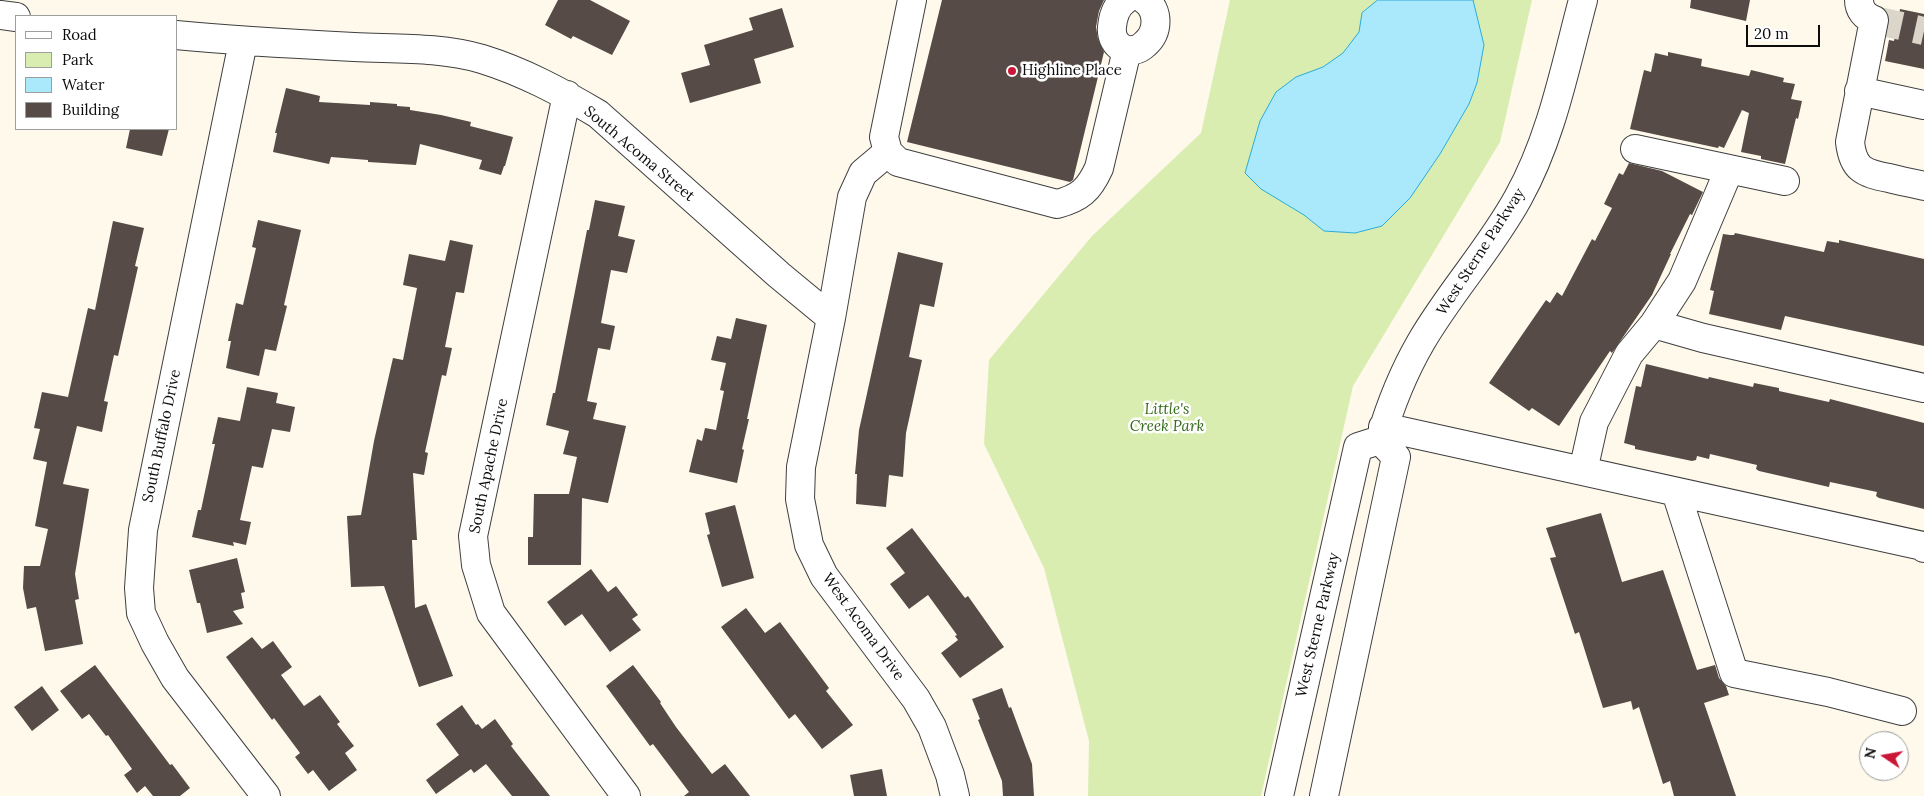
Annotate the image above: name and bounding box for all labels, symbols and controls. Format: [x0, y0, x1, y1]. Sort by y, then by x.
legend [15, 15, 178, 130]
scale bar [1749, 15, 1823, 47]
text: 20 m [1754, 24, 1789, 43]
text: Road [62, 25, 97, 44]
text: Park [62, 50, 93, 69]
place label: Highline Place [1022, 62, 1122, 80]
marker: Highline Place [1006, 65, 1018, 77]
text: Water [62, 75, 104, 94]
text: Building [62, 100, 119, 119]
street label: South Acoma Street [580, 103, 698, 205]
street label: West Sterne Parkway [1433, 185, 1529, 319]
street label: South Buffalo Drive [139, 368, 185, 504]
street label: South Apache Drive [466, 397, 512, 535]
park label: Little's Creek Park [1130, 401, 1204, 436]
street label: West Sterne Parkway [1293, 551, 1343, 699]
street label: West Acoma Drive [818, 570, 908, 684]
north arrow [1859, 731, 1909, 781]
text: N [1860, 746, 1880, 760]

